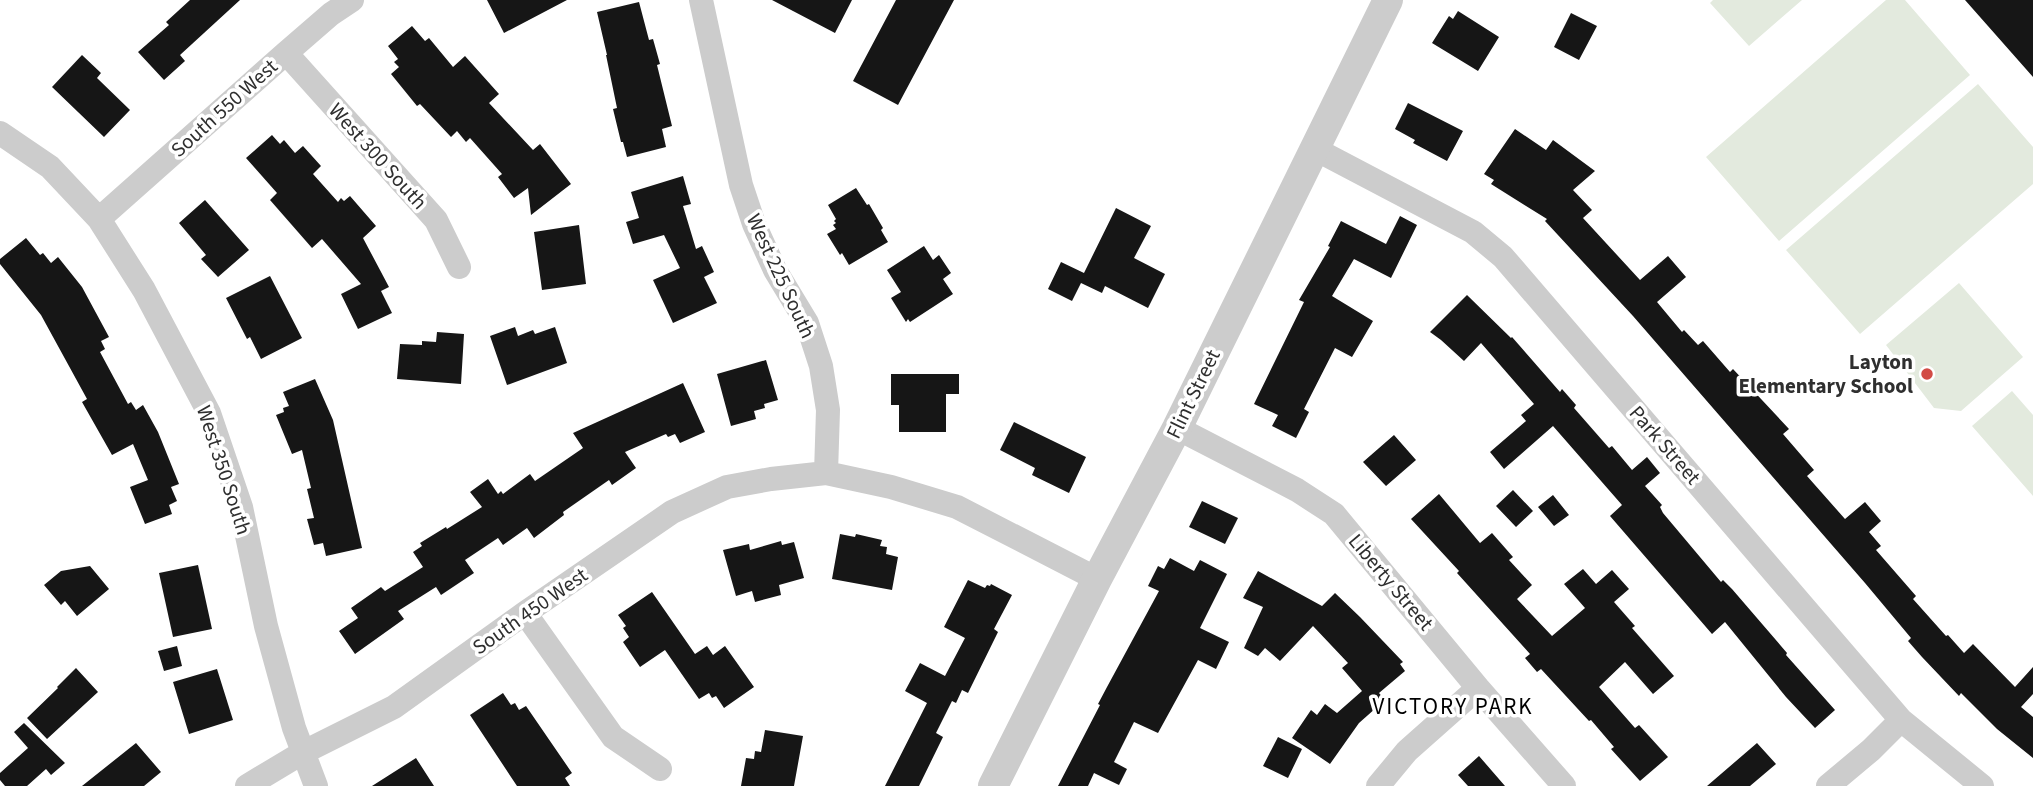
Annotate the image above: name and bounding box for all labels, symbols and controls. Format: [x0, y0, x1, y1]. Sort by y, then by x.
street label: South 550 West [164, 52, 284, 164]
street label: West 300 South [322, 96, 434, 216]
street label: West 225 South [739, 209, 823, 343]
street label: Flint Street [1158, 344, 1228, 444]
place label: Layton Elementary School [1739, 347, 1913, 401]
marker: Layton Elementary School [1919, 366, 1935, 382]
street label: Park Street [1622, 399, 1708, 491]
street label: West 350 South [189, 401, 259, 539]
street label: Liberty Street [1341, 527, 1441, 637]
street label: South 450 West [466, 560, 594, 662]
district label: VICTORY PARK [1372, 690, 1534, 723]

